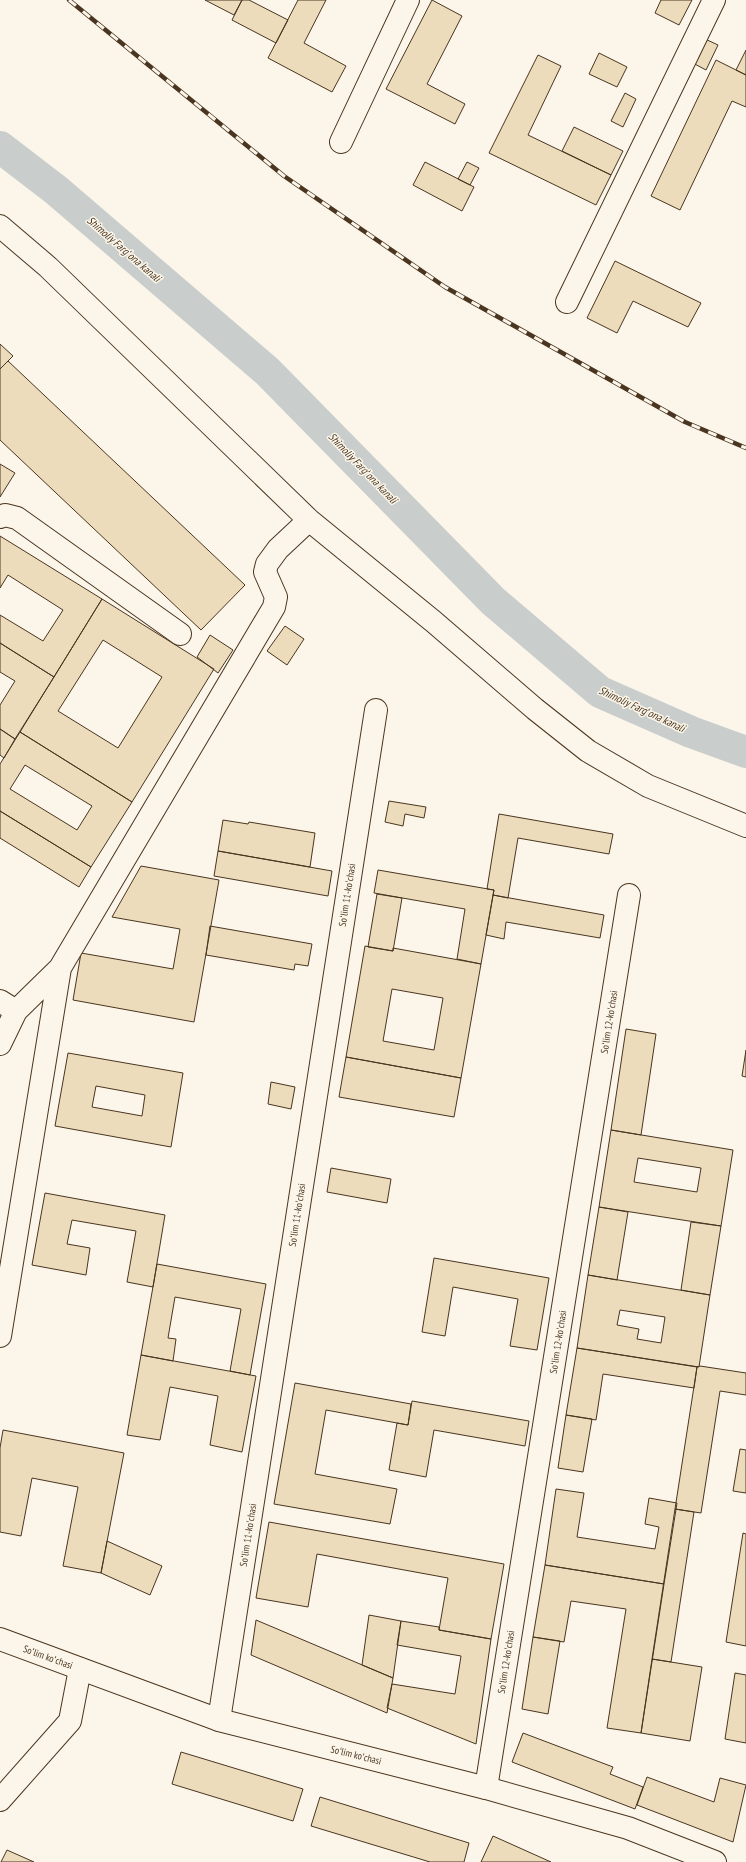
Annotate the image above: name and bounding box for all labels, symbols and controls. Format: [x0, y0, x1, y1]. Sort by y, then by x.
water label: Shimoliy Fargʻona kanali [84, 213, 165, 286]
water label: Shimoliy Fargʻona kanali [326, 430, 402, 508]
water label: Shimoliy Fargʻona kanali [597, 683, 689, 736]
street label: Soʻlim 11-koʻchasi [336, 863, 358, 927]
street label: Soʻlim 12-koʻchasi [598, 990, 620, 1054]
street label: Soʻlim 11-koʻchasi [286, 1183, 308, 1247]
street label: Soʻlim 12-koʻchasi [547, 1310, 569, 1374]
street label: Soʻlim 11-koʻchasi [237, 1503, 259, 1567]
street label: Soʻlim 12-koʻchasi [495, 1630, 517, 1694]
street label: Soʻlim koʻchasi [21, 1642, 75, 1672]
street label: Soʻlim koʻchasi [329, 1742, 383, 1768]

